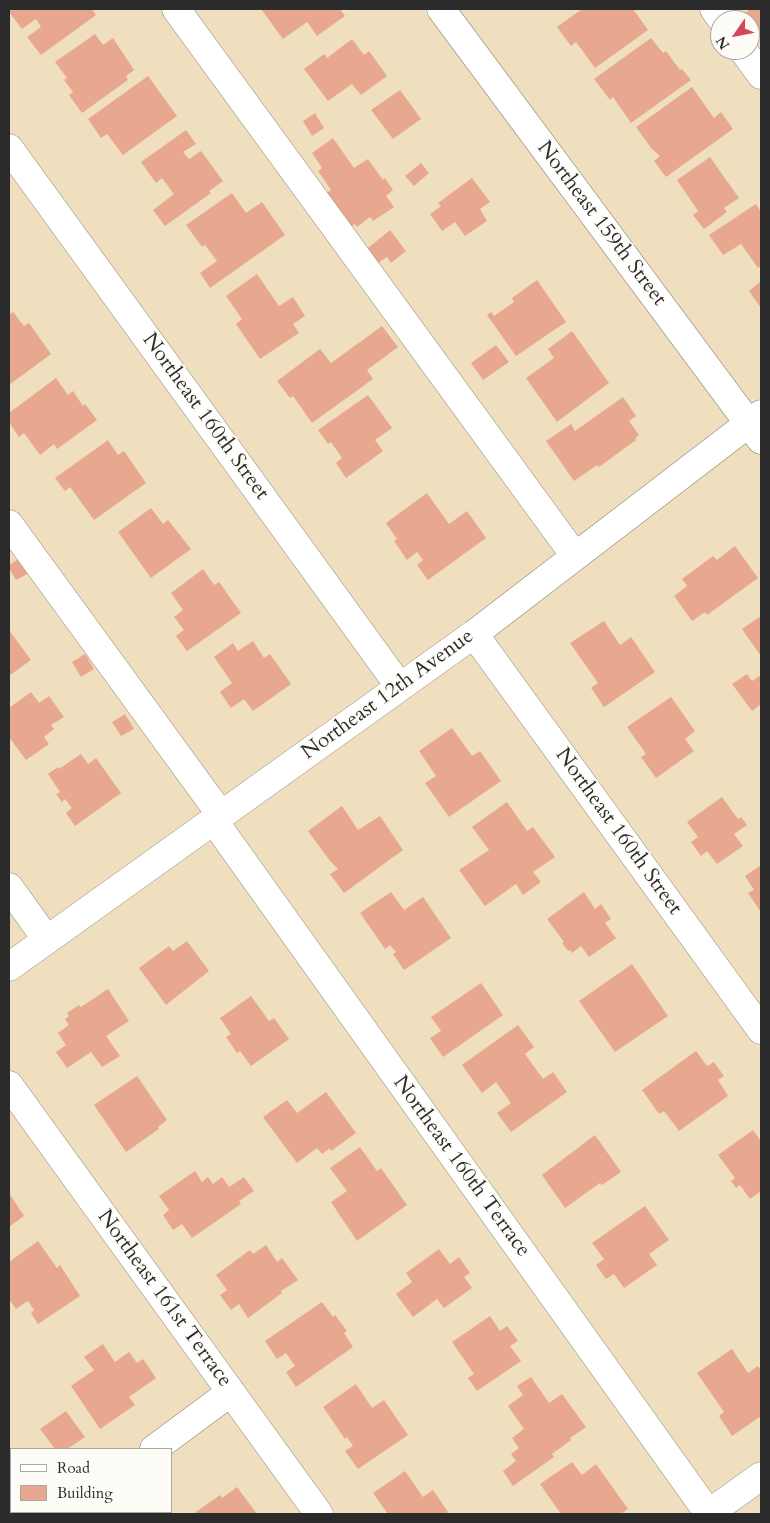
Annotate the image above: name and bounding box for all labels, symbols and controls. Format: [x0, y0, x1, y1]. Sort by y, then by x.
north arrow [710, 10, 760, 60]
text: N [712, 33, 734, 53]
street label: Northeast 159th Street [531, 137, 671, 311]
street label: Northeast 160th Street [136, 329, 274, 505]
street label: Northeast 12th Avenue [297, 624, 479, 766]
street label: Northeast 160th Street [549, 744, 687, 920]
street label: Northeast 160th Terrace [387, 1072, 535, 1262]
street label: Northeast 161st Terrace [91, 1205, 237, 1393]
legend [10, 1448, 172, 1513]
text: Road [57, 1458, 90, 1478]
text: Building [57, 1483, 113, 1503]

